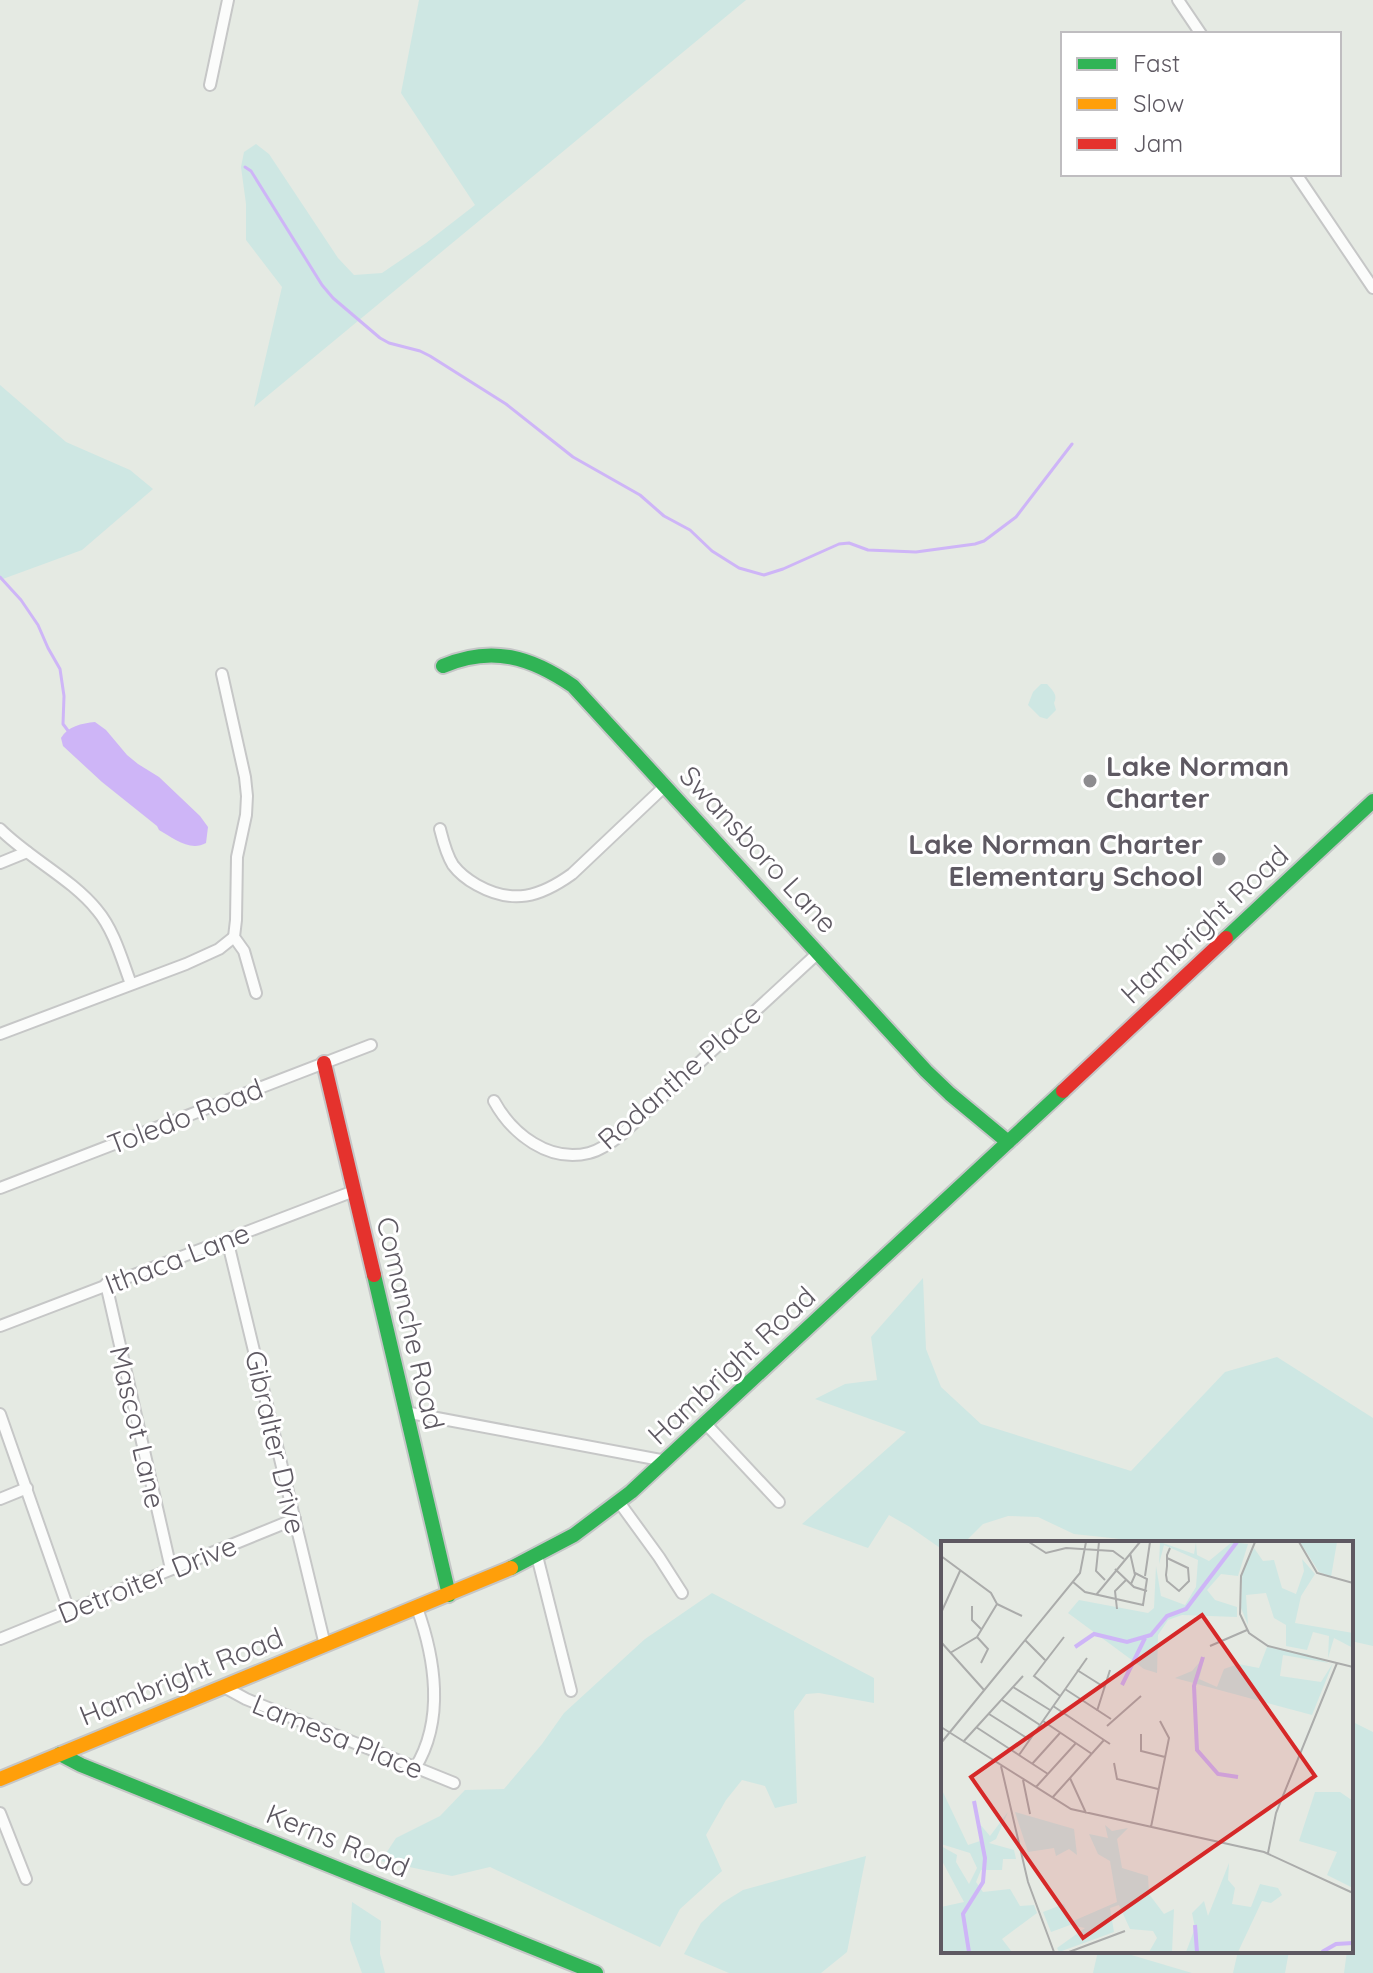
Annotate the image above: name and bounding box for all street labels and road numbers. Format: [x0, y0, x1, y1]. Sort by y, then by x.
street label: Swansboro Lane [673, 758, 845, 940]
street label: Hambright Road [1113, 837, 1295, 1011]
street label: Rodanthe Place [590, 996, 768, 1156]
street label: Toledo Road [102, 1070, 268, 1162]
street label: Comanche Road [370, 1213, 452, 1433]
street label: Ithaca Lane [100, 1214, 254, 1302]
street label: Hambright Road [640, 1278, 822, 1452]
street label: Mascot Lane [102, 1342, 174, 1512]
street label: Gibralter Drive [238, 1347, 314, 1537]
street label: Detroiter Drive [52, 1527, 242, 1631]
street label: Hambright Road [74, 1619, 288, 1733]
street label: Lamesa Place [247, 1686, 429, 1786]
street label: Kerns Road [261, 1795, 415, 1885]

